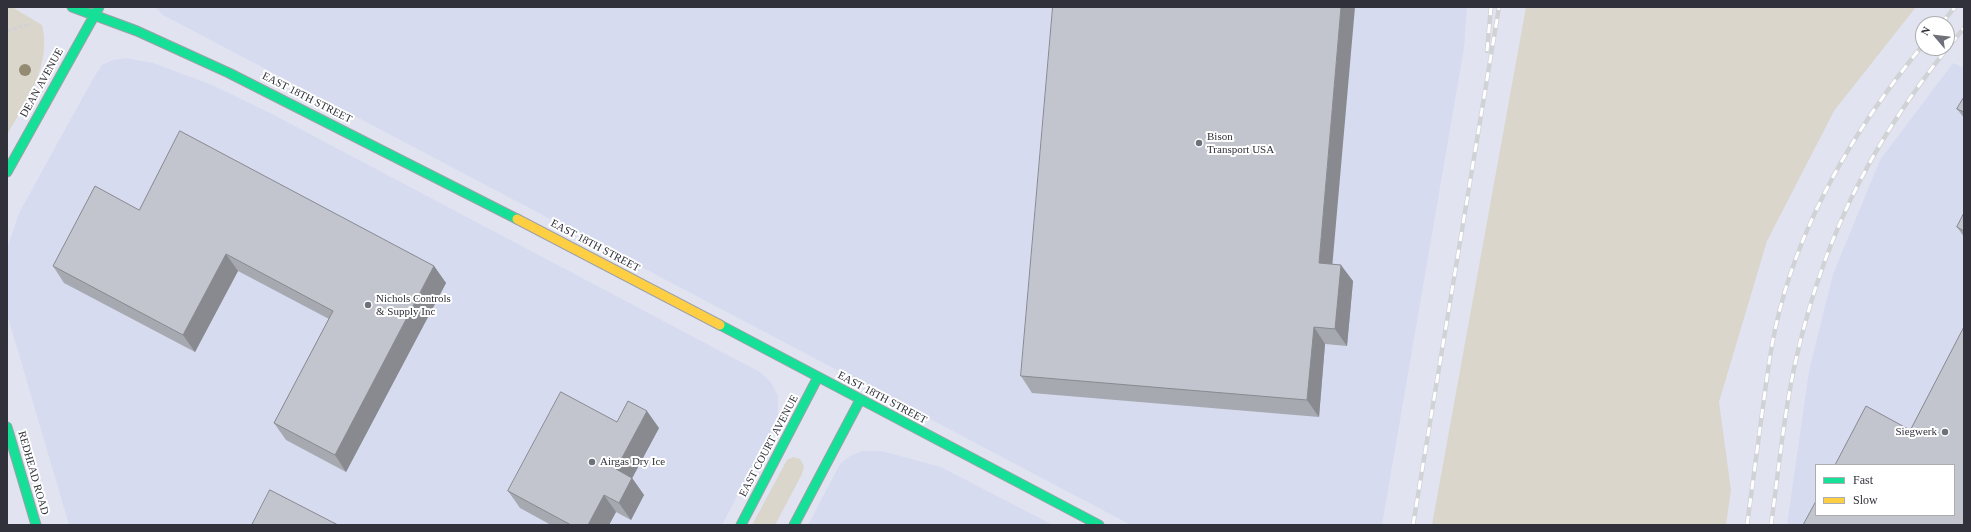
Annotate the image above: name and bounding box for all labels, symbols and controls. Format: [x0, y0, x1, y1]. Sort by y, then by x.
north arrow [1915, 16, 1955, 56]
text: N [1918, 25, 1932, 37]
street label: DEAN AVENUE [18, 46, 66, 120]
street label: EAST 18TH STREET [260, 70, 354, 126]
place label: Bison Transport USA [1207, 130, 1274, 156]
marker: Bison Transport USA [1194, 138, 1204, 148]
street label: EAST 18TH STREET [548, 217, 642, 275]
place label: Nichols Controls & Supply Inc [376, 292, 451, 318]
marker: Nichols Controls & Supply Inc [363, 300, 373, 310]
street label: EAST 18TH STREET [835, 369, 929, 427]
street label: EAST COURT AVENUE [737, 393, 801, 499]
place label: Siegwerk [1895, 425, 1937, 439]
marker: Siegwerk [1940, 427, 1950, 437]
street label: REDHEAD ROAD [15, 430, 51, 516]
place label: Airgas Dry Ice [600, 455, 665, 469]
marker: Airgas Dry Ice [587, 457, 597, 467]
legend [1815, 464, 1955, 516]
text: Fast [1853, 473, 1873, 487]
text: Slow [1853, 493, 1878, 507]

